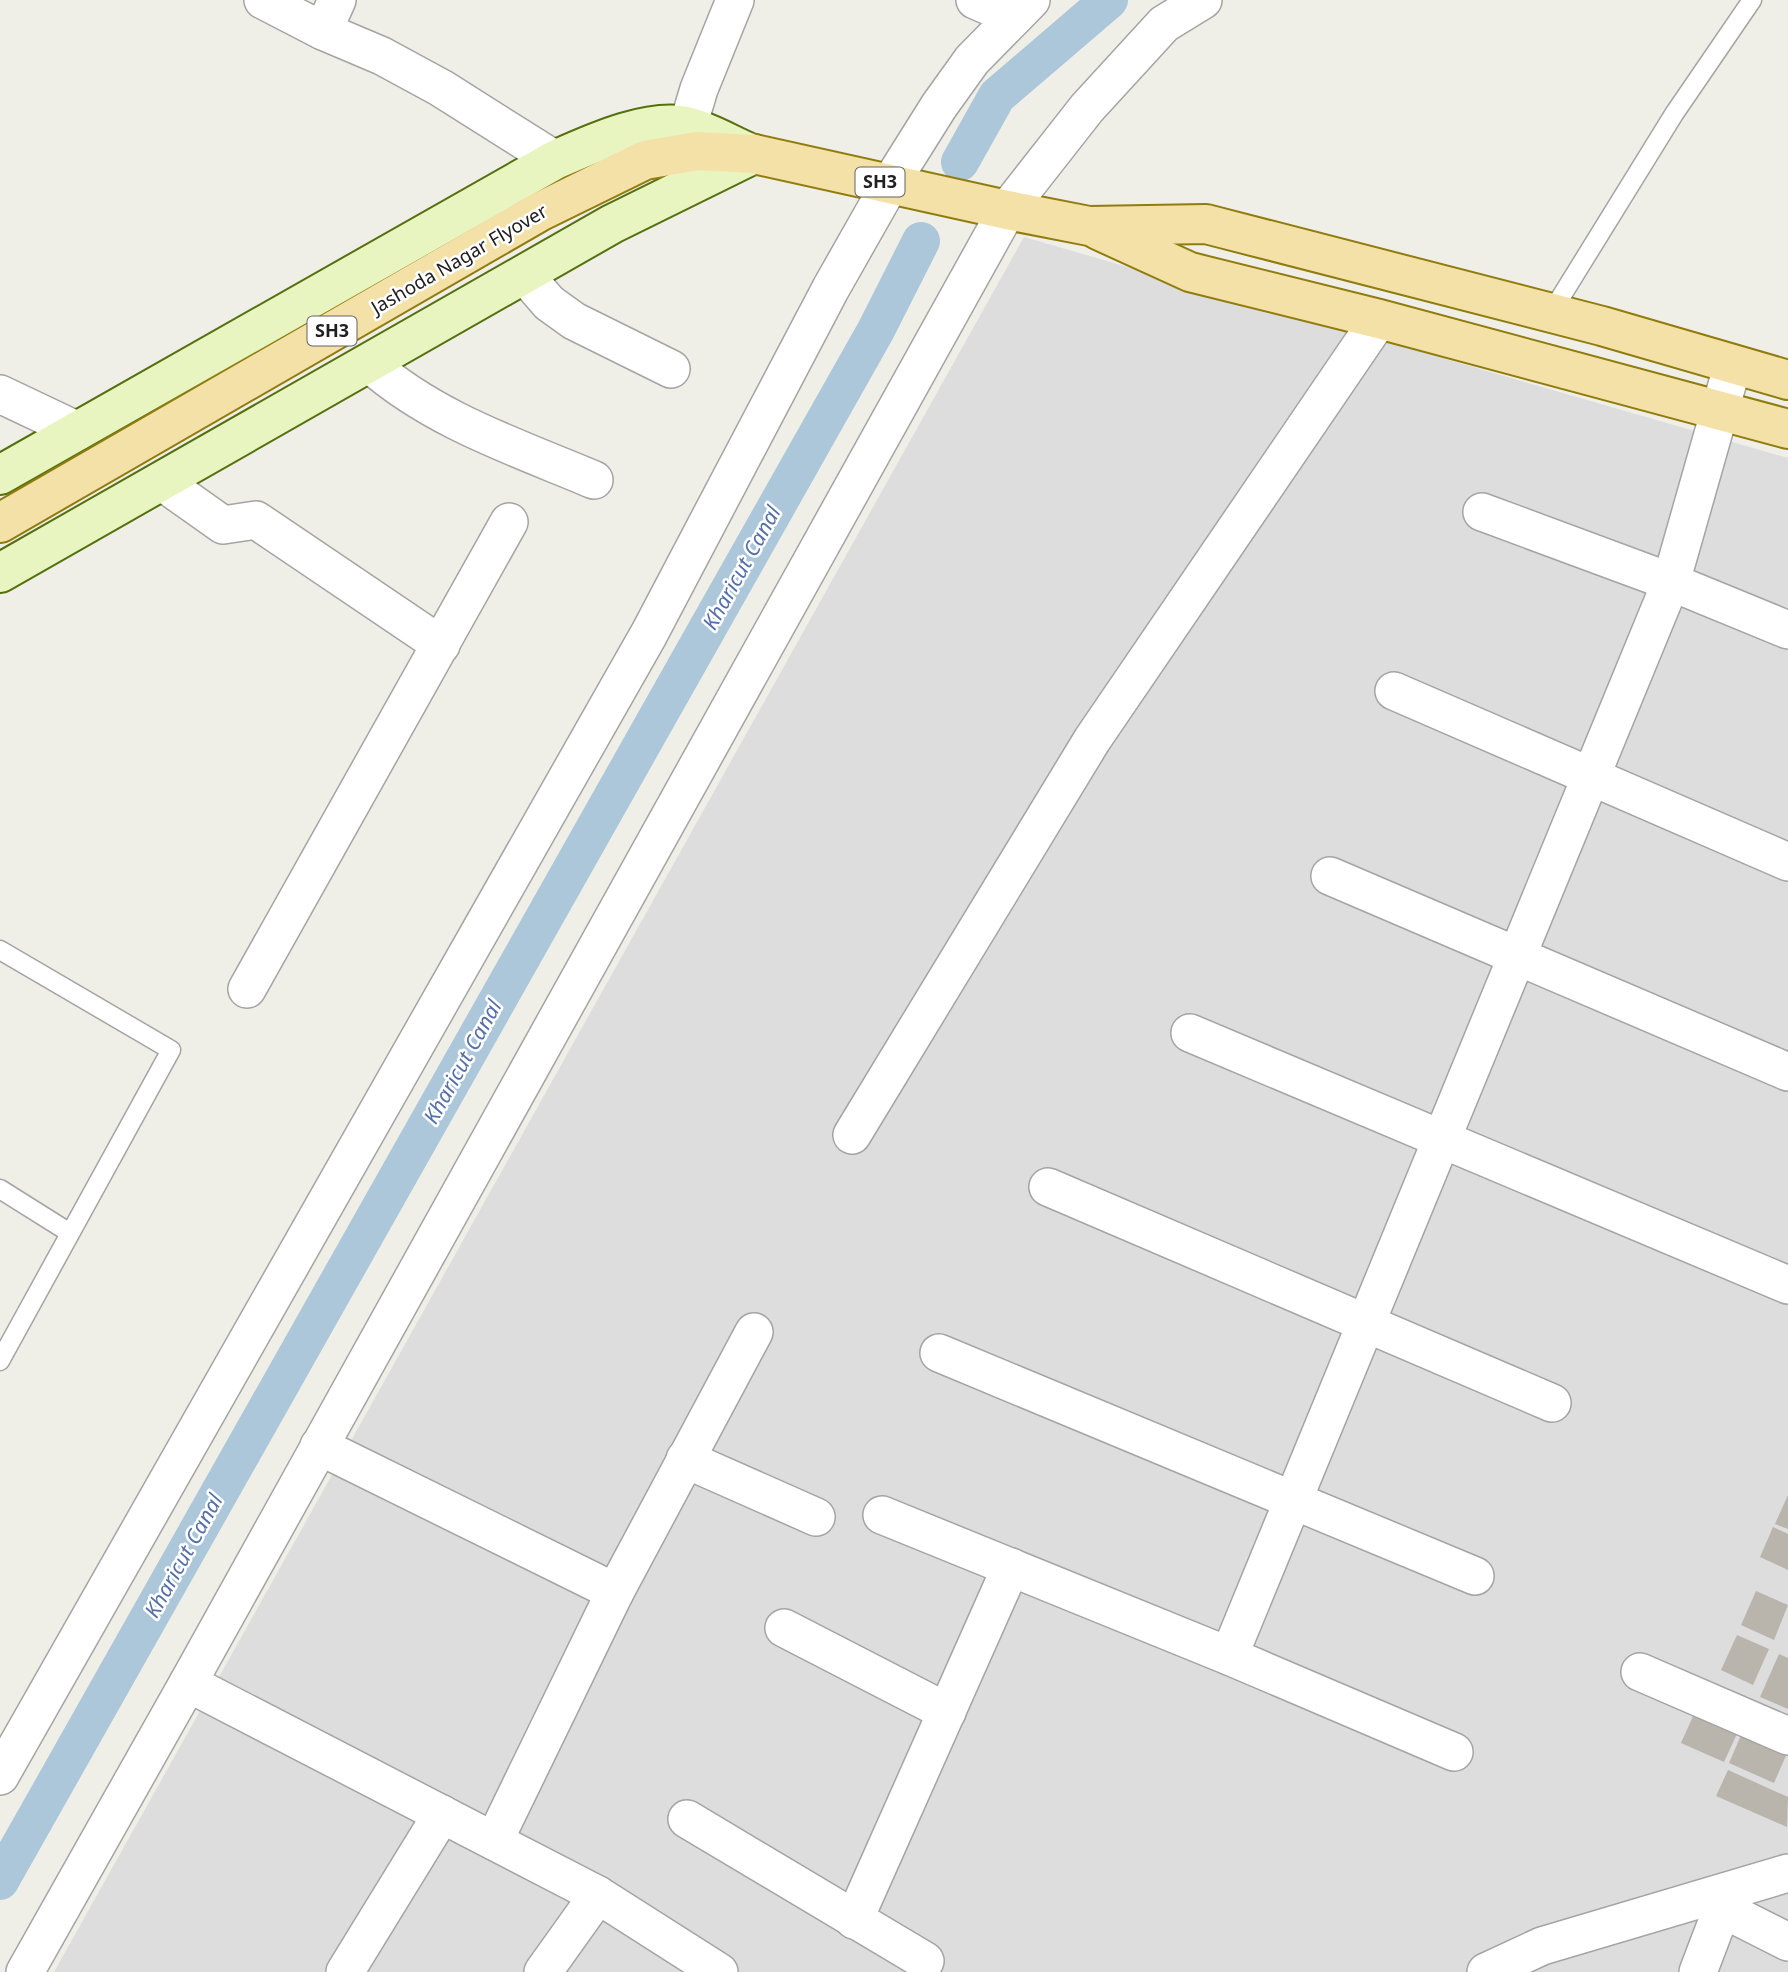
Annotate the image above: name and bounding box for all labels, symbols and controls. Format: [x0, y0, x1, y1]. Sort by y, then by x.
road number: SH3 [856, 168, 904, 196]
street label: Jashoda Nagar Flyover [364, 198, 552, 321]
road number: SH3 [308, 316, 356, 346]
water label: Kharicut Canal [696, 500, 787, 634]
water label: Kharicut Canal [417, 994, 508, 1128]
water label: Kharicut Canal [138, 1488, 229, 1622]

